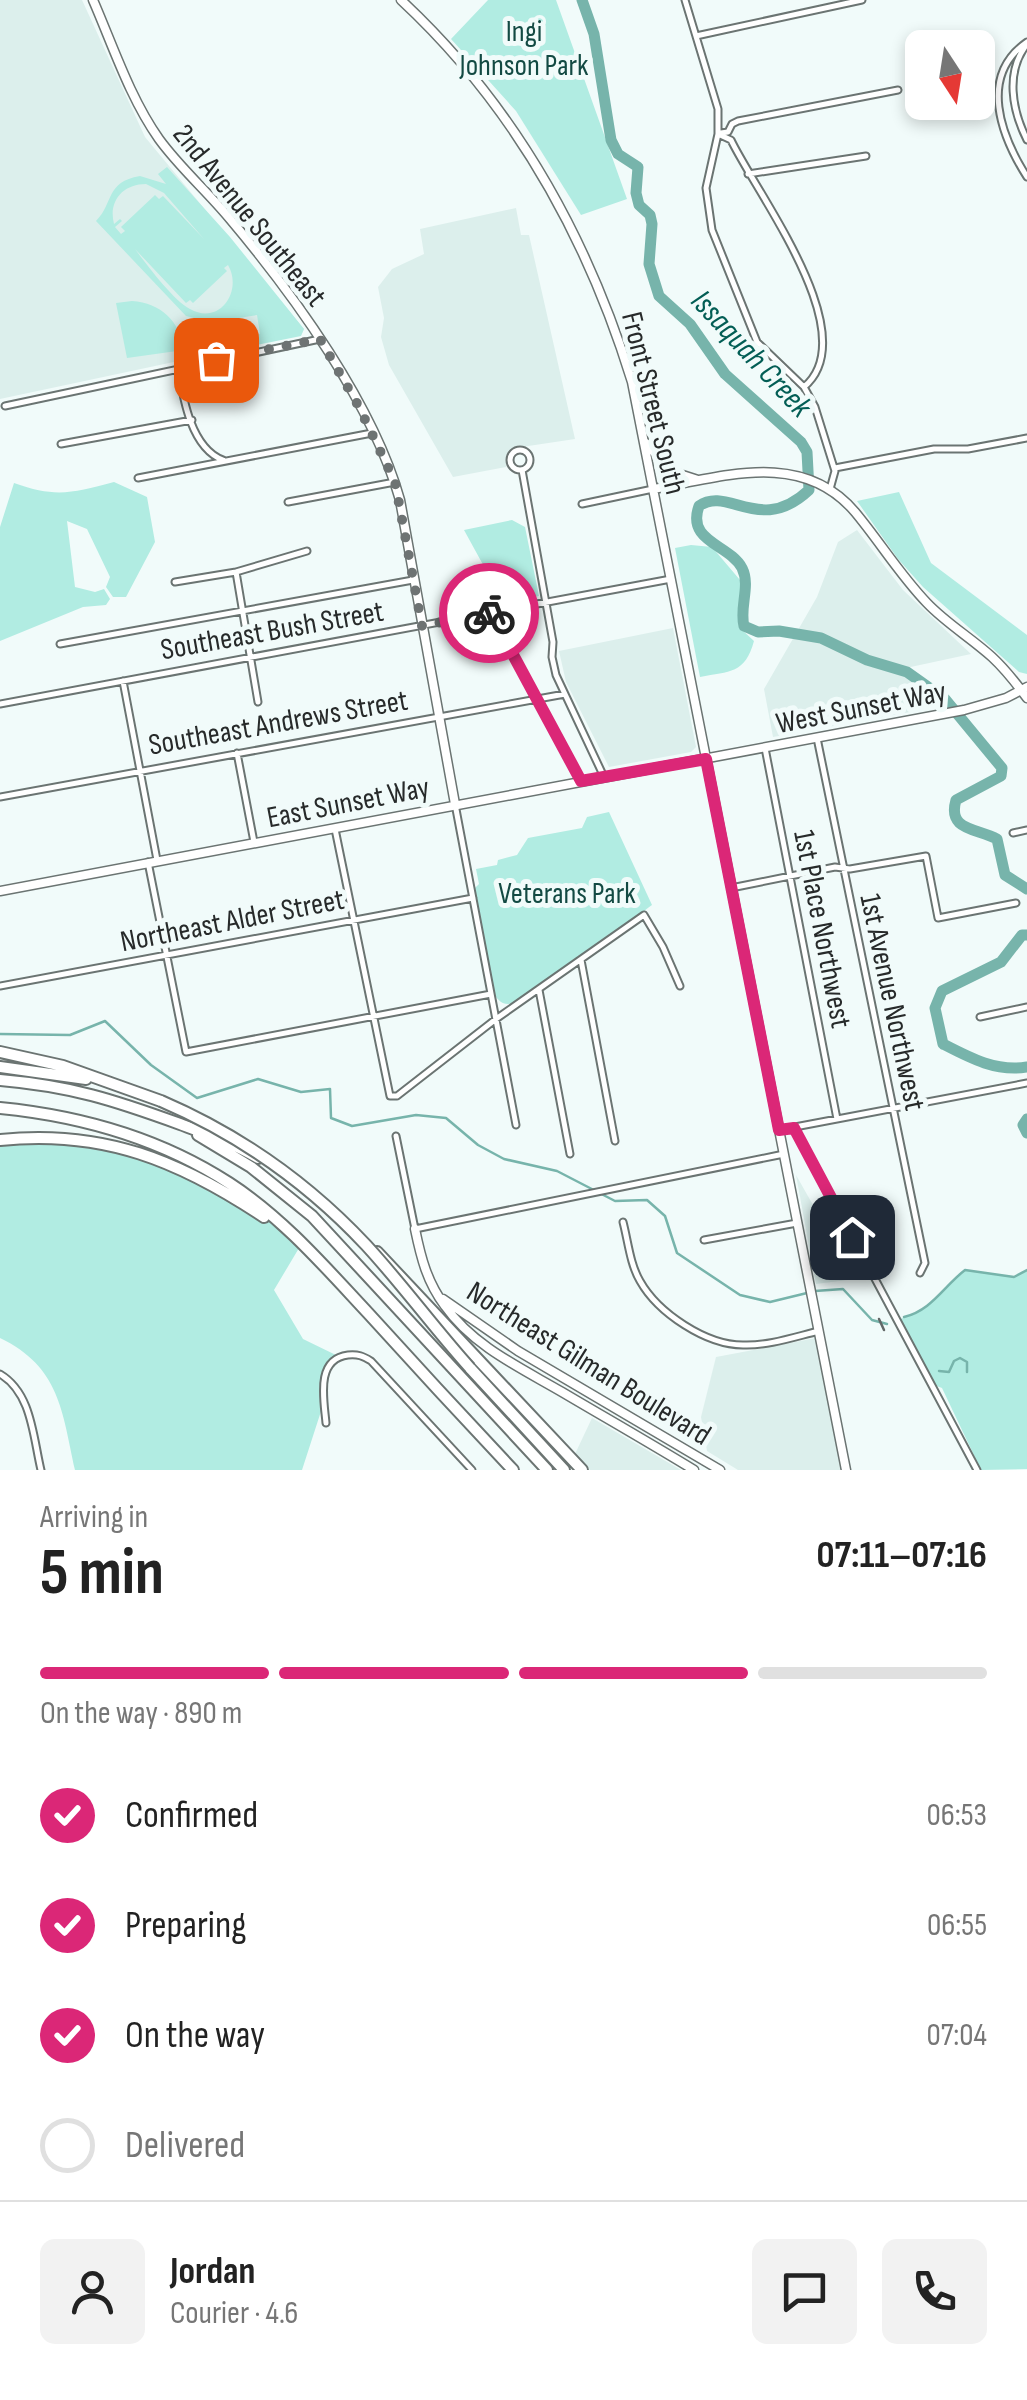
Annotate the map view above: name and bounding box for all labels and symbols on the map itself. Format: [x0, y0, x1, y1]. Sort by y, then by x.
park label: Ingi Johnson Park [459, 14, 589, 84]
north arrow [905, 30, 995, 120]
street label: 2nd Avenue Southeast [165, 117, 334, 314]
water label: Issaquah Creek [682, 282, 820, 426]
street label: Front Street South [613, 308, 693, 498]
pin [174, 318, 259, 403]
courier [439, 563, 539, 663]
street label: Southeast Bush Street [158, 594, 386, 668]
street label: West Sunset Way [773, 674, 950, 742]
street label: Southeast Andrews Street [146, 682, 411, 764]
street label: East Sunset Way [264, 770, 433, 836]
street label: 1st Place Northwest [785, 827, 859, 1031]
park label: Veterans Park [498, 876, 636, 912]
street label: Northeast Alder Street [117, 882, 347, 960]
street label: 1st Avenue Northwest [851, 891, 933, 1114]
pin [810, 1195, 895, 1280]
street label: Northeast Gilman Boulevard [460, 1274, 717, 1454]

